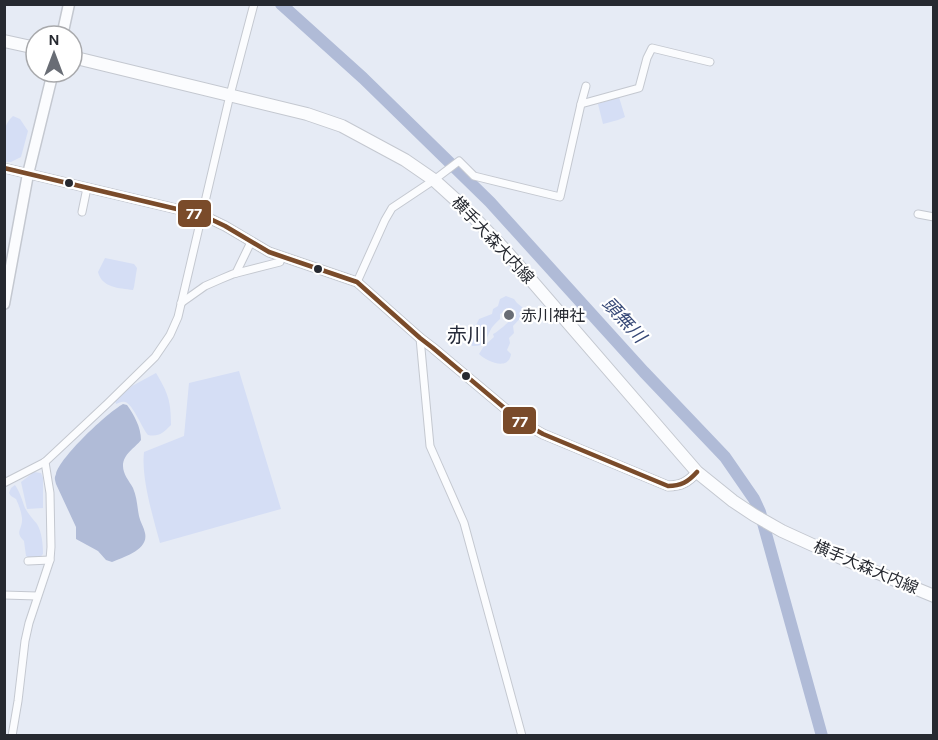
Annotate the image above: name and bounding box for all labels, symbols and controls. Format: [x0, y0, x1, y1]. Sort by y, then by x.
north arrow [24, 24, 84, 84]
text: N [48, 30, 60, 49]
unlabelled marker [63, 177, 75, 189]
street label: 横手大森大内線 [448, 193, 538, 287]
line badge: 77 [177, 199, 212, 228]
text: 77 [186, 204, 202, 223]
unlabelled marker [312, 263, 324, 275]
water label: 頭無川 [598, 293, 652, 349]
place label: 赤川神社 [521, 306, 585, 325]
marker: 赤川神社 [502, 308, 516, 322]
district label: 赤川 [447, 324, 487, 347]
unlabelled marker [460, 370, 472, 382]
line badge: 77 [502, 406, 537, 435]
text: 77 [512, 412, 528, 431]
street label: 横手大森大内線 [811, 536, 921, 598]

